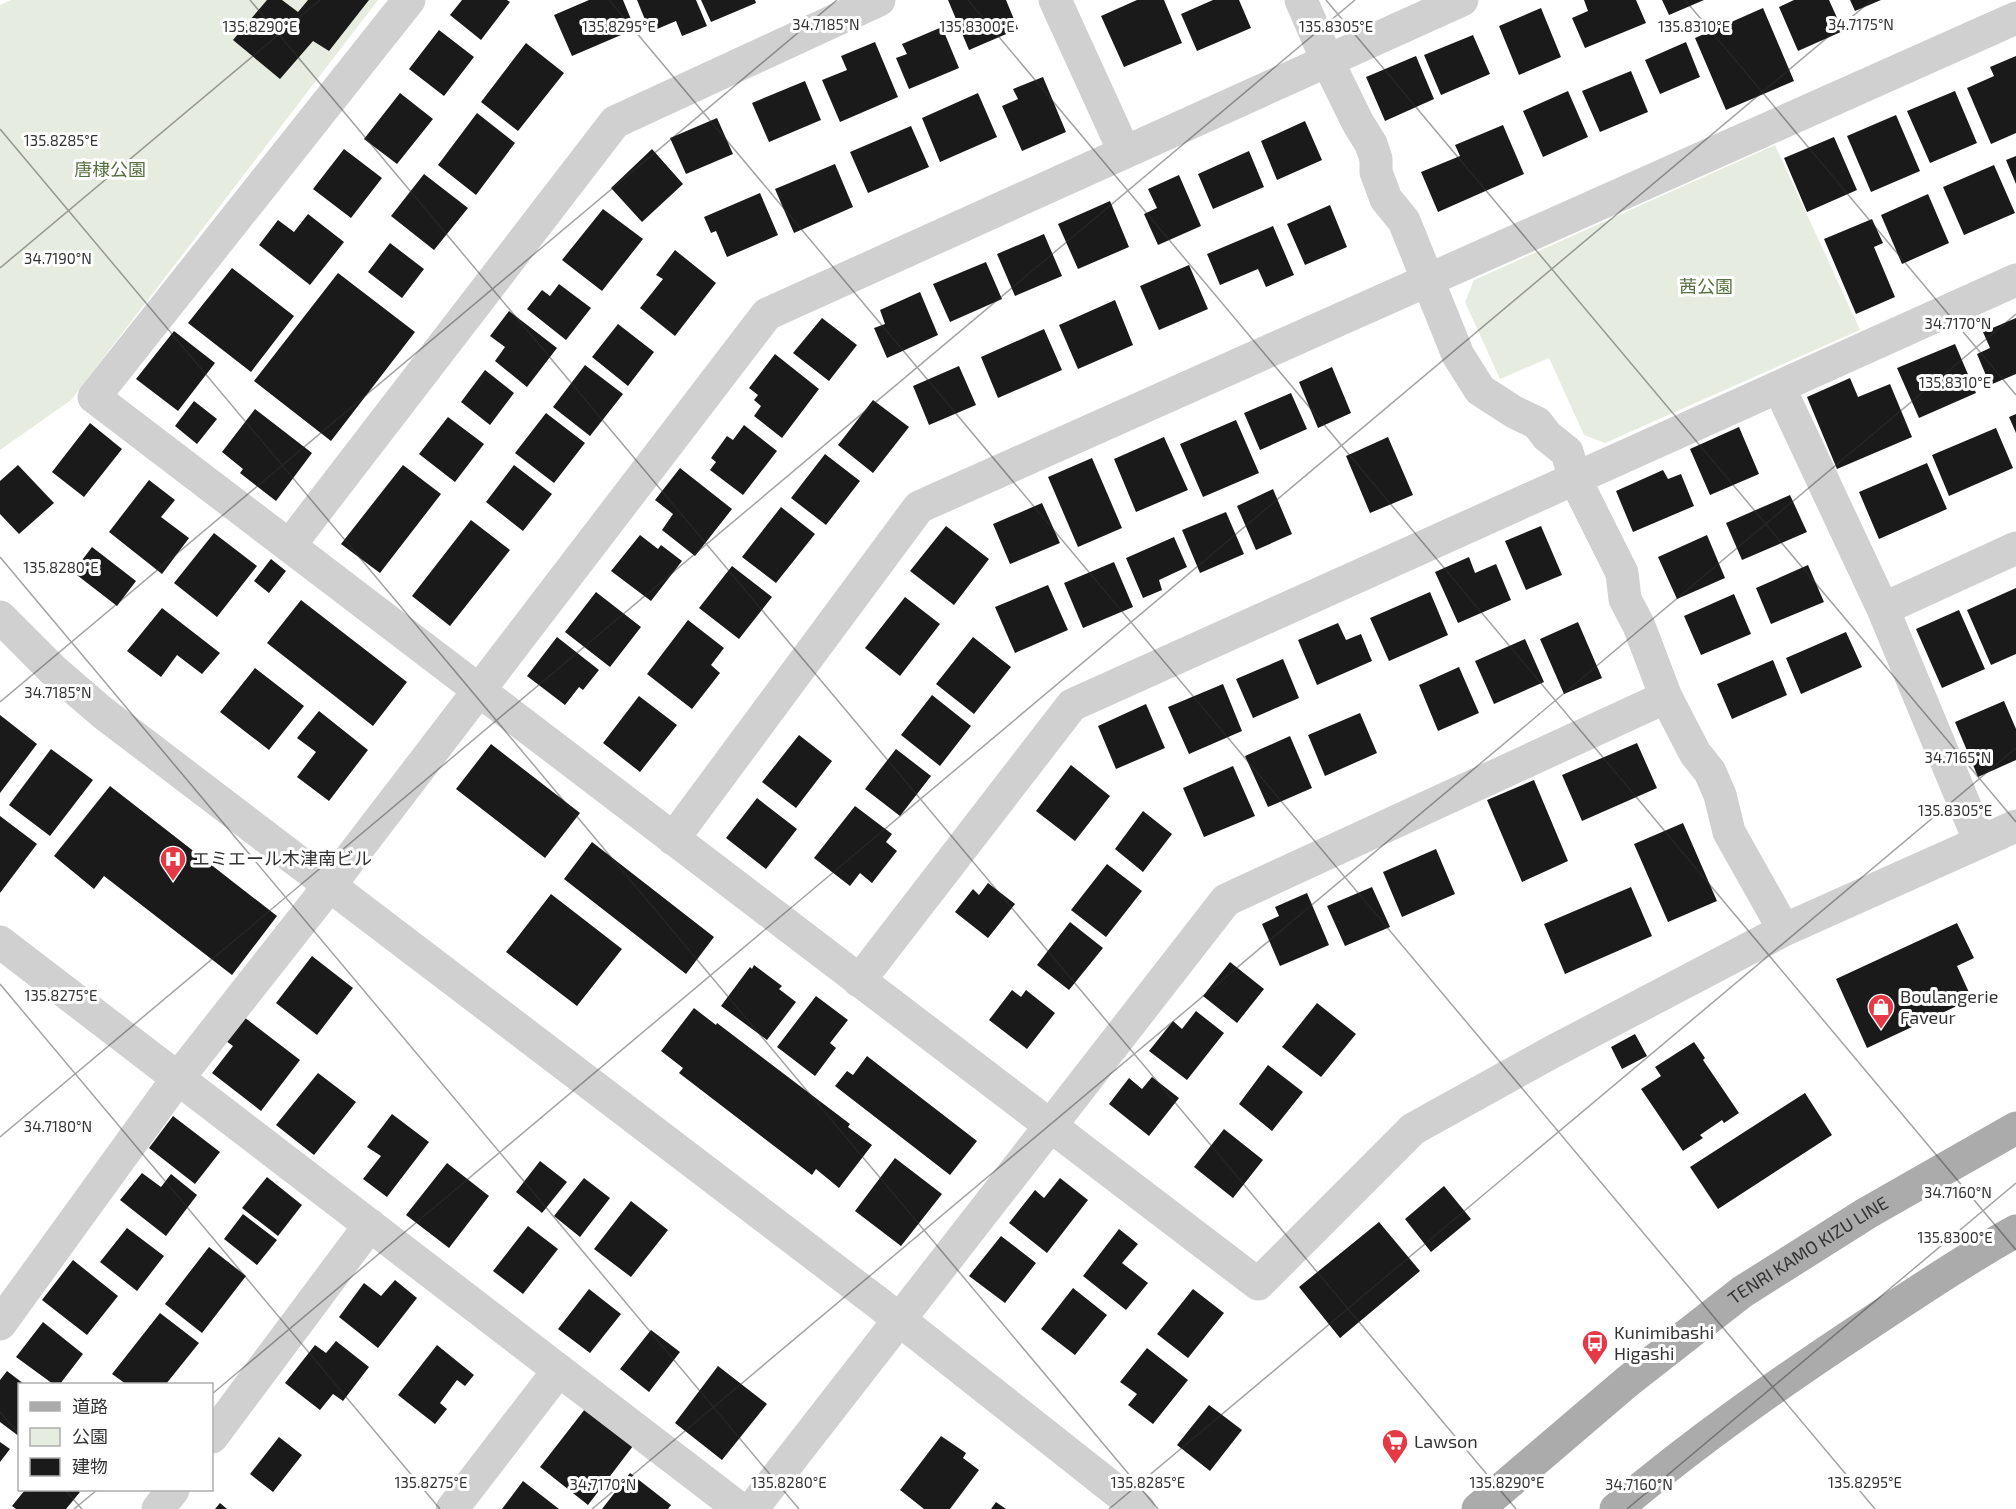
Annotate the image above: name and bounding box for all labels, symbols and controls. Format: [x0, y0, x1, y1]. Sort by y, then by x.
text: 34.7185°N [792, 15, 860, 33]
text: 34.7175°N [1828, 15, 1894, 33]
text: 135.8290°E [223, 17, 297, 35]
text: 135.8295°E [582, 17, 656, 35]
text: 135.8300°E [939, 17, 1015, 35]
text: 135.8305°E [1299, 17, 1373, 35]
text: 135.8310°E [1658, 17, 1730, 35]
text: 135.8285°E [24, 131, 98, 149]
park label: 唐棣公園 [74, 158, 146, 180]
text: 34.7190°N [24, 249, 92, 267]
park label: 茜公園 [1679, 275, 1733, 297]
text: 34.7170°N [1925, 314, 1991, 332]
text: 135.8310°E [1919, 373, 1991, 391]
text: 135.8280°E [23, 558, 99, 576]
text: 34.7185°N [24, 683, 92, 701]
text: 34.7165°N [1925, 748, 1991, 766]
text: 135.8305°E [1918, 801, 1992, 819]
hospital icon: エミエール木津南ビル [158, 844, 188, 882]
place label: エミエール木津南ビル [192, 847, 372, 869]
place label: Boulangerie Faveur [1900, 985, 1998, 1028]
text: 135.8275°E [25, 986, 97, 1004]
shop icon: Boulangerie Faveur [1866, 992, 1896, 1030]
text: 34.7180°N [24, 1117, 92, 1135]
text: 34.7160°N [1924, 1183, 1992, 1201]
street label: TENRI KAMO KIZU LINE [1723, 1191, 1892, 1309]
text: 135.8300°E [1917, 1228, 1993, 1246]
place label: Kunimibashi Higashi [1614, 1321, 1714, 1364]
bus stop icon: Kunimibashi Higashi [1580, 1328, 1610, 1366]
legend [18, 1383, 213, 1491]
text: 道路 [72, 1395, 108, 1417]
text: 公園 [72, 1425, 108, 1447]
supermarket icon: Lawson [1380, 1427, 1410, 1465]
place label: Lawson [1414, 1430, 1478, 1452]
text: 建物 [72, 1455, 108, 1477]
text: 135.8275°E [395, 1473, 467, 1491]
text: 135.8280°E [751, 1473, 827, 1491]
text: 135.8285°E [1111, 1473, 1185, 1491]
text: 135.8290°E [1470, 1473, 1544, 1491]
text: 135.8295°E [1828, 1473, 1902, 1491]
text: 34.7170°N [570, 1475, 636, 1493]
text: 34.7160°N [1605, 1475, 1673, 1493]

